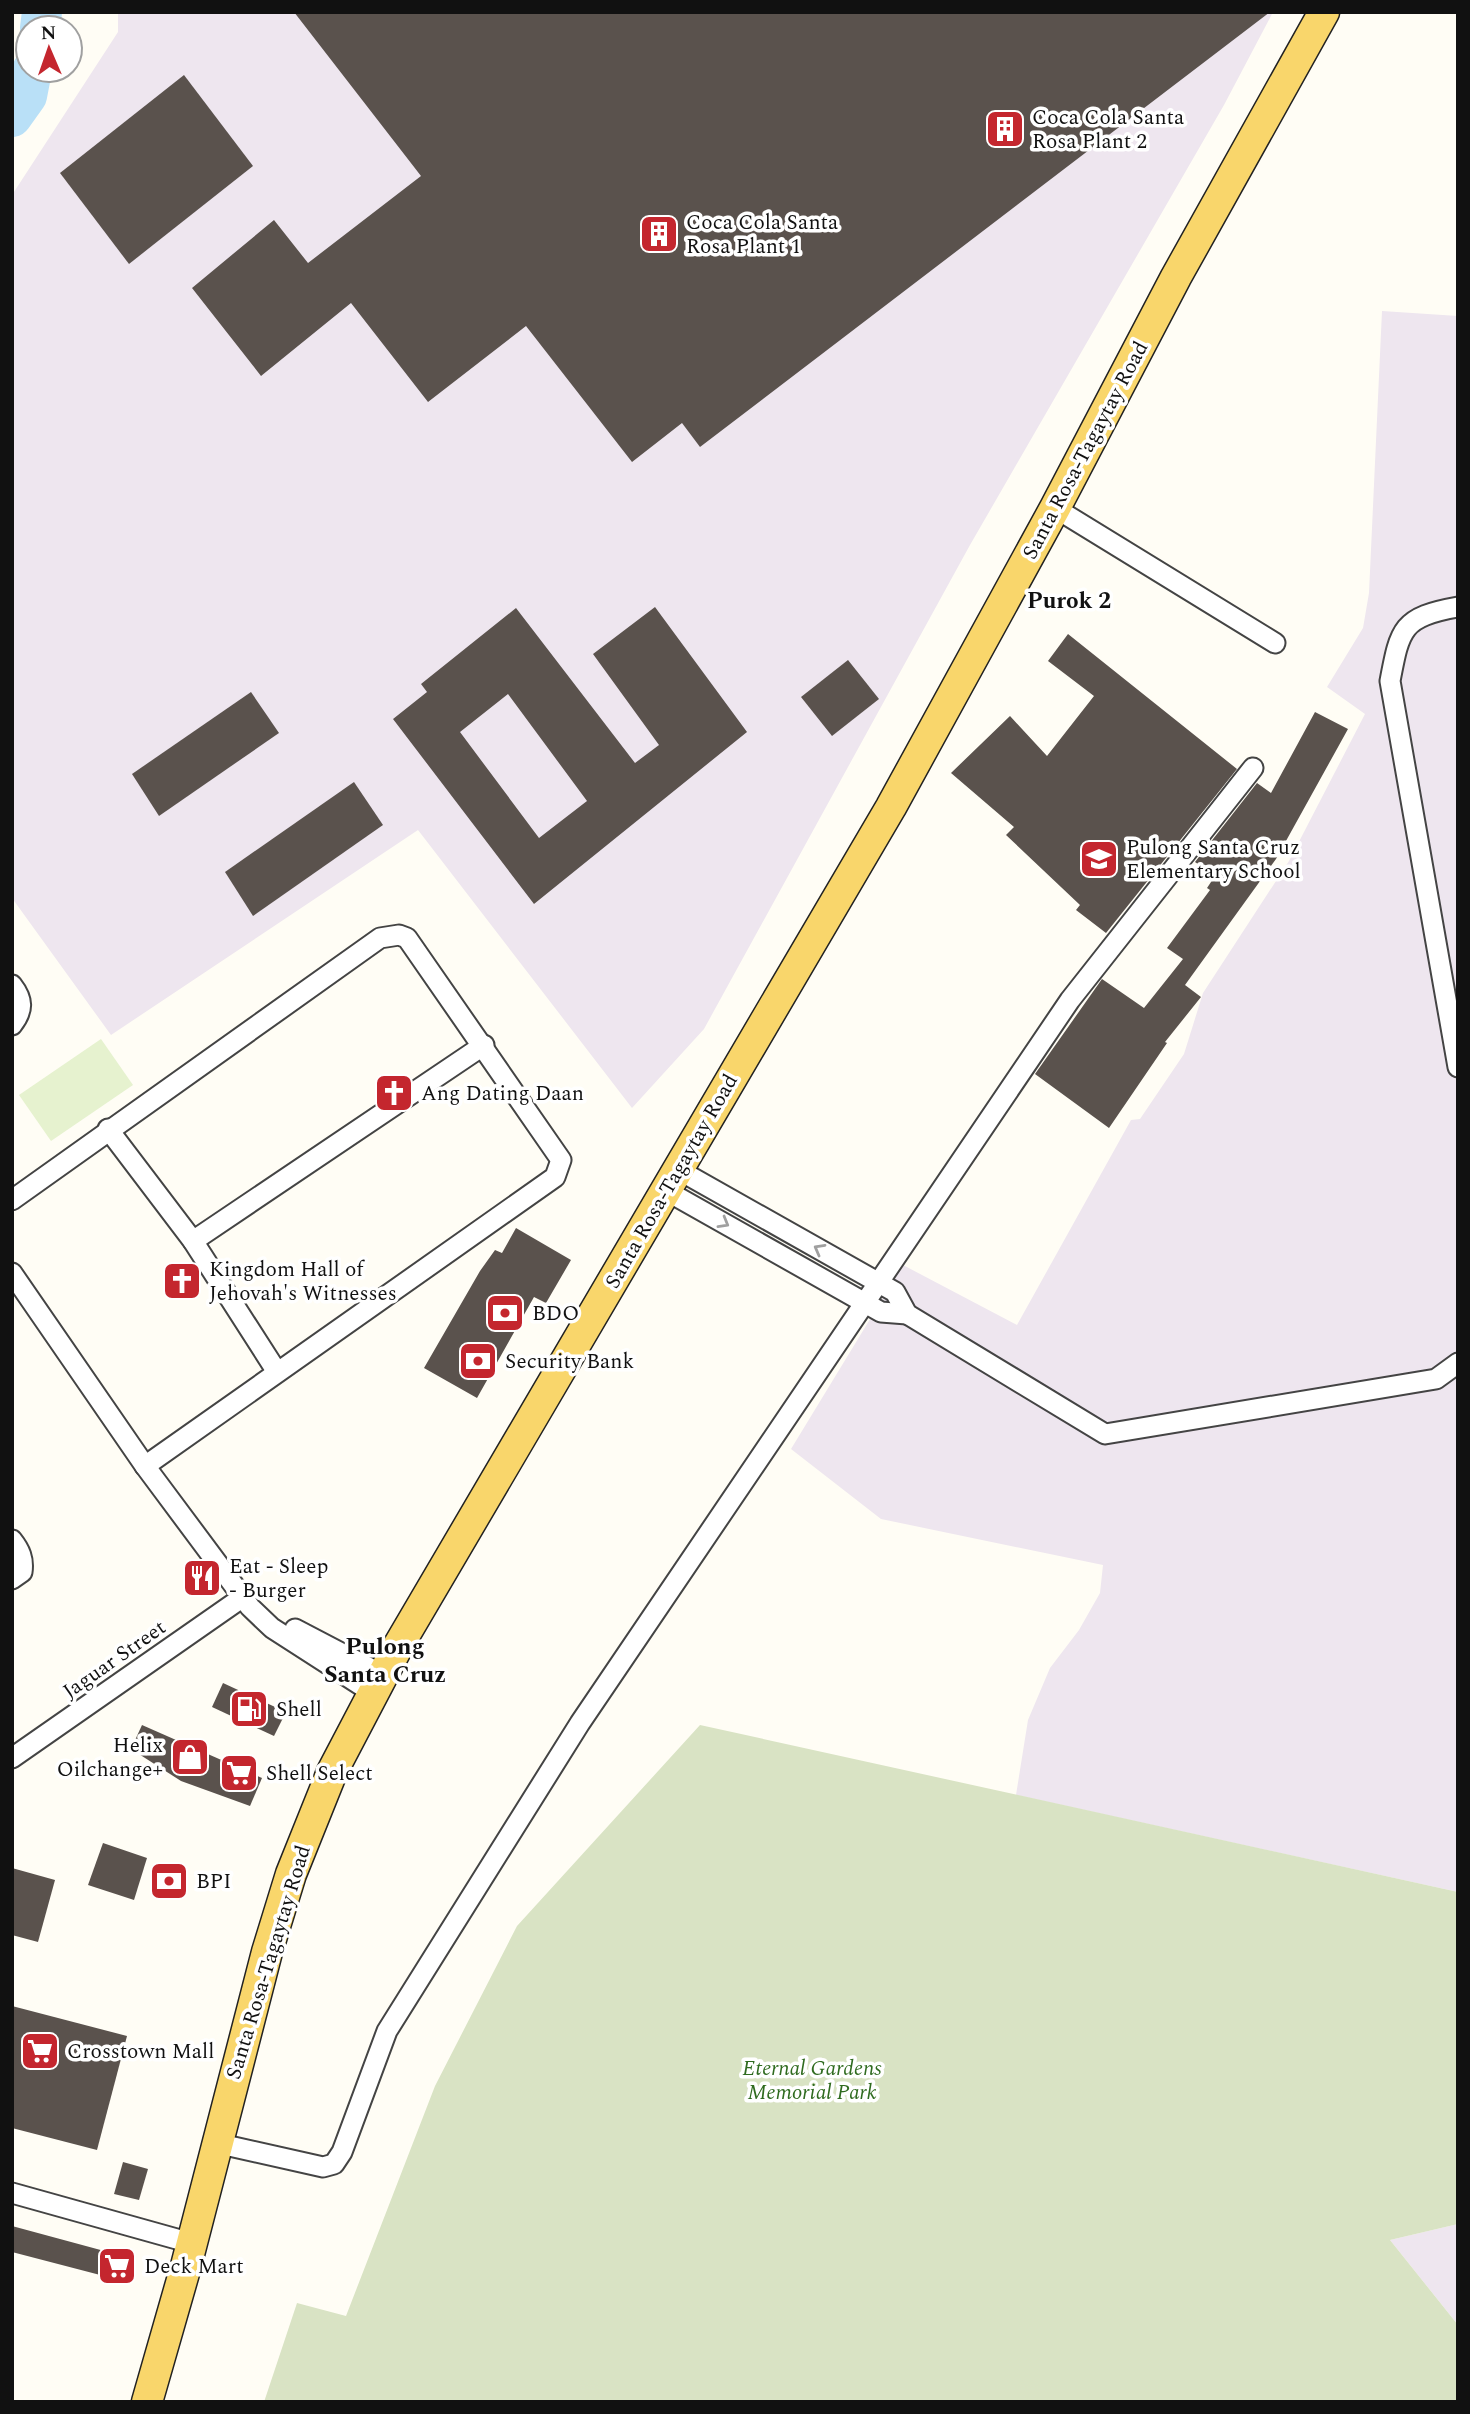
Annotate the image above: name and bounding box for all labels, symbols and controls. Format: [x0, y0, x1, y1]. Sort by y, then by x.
north arrow [14, 14, 84, 84]
text: N [40, 19, 57, 48]
place label: Coca Cola Santa Rosa Plant 2 [1032, 102, 1185, 158]
building icon: Coca Cola Santa Rosa Plant 2 [984, 108, 1026, 150]
place label: Coca Cola Santa Rosa Plant 1 [686, 207, 839, 263]
building icon: Coca Cola Santa Rosa Plant 1 [638, 213, 680, 255]
street label: Santa Rosa-Tagaytay Road [1015, 335, 1157, 565]
district label: Purok 2 [1027, 584, 1111, 619]
place label: Pulong Santa Cruz Elementary School [1126, 832, 1301, 888]
school or university icon: Pulong Santa Cruz Elementary School [1078, 838, 1120, 880]
street label: Santa Rosa-Tagaytay Road [597, 1068, 747, 1295]
church icon: Ang Dating Daan [373, 1072, 415, 1114]
place label: Ang Dating Daan [421, 1078, 584, 1110]
one-way arrow [717, 1215, 729, 1228]
one-way arrow [814, 1244, 827, 1257]
place label: Kingdom Hall of Jehovah's Witnesses [209, 1254, 397, 1310]
church icon: Kingdom Hall of Jehovah's Witnesses [161, 1260, 203, 1302]
bank icon: BDO [484, 1292, 526, 1334]
place label: BDO [532, 1298, 579, 1330]
bank icon: Security Bank [457, 1340, 499, 1382]
place label: Security Bank [505, 1346, 635, 1378]
place label: Eat - Sleep - Burger [229, 1551, 328, 1607]
restaurant icon: Eat - Sleep - Burger [181, 1557, 223, 1599]
street label: Jaguar Street [56, 1612, 173, 1707]
district label: Pulong Santa Cruz [324, 1629, 446, 1693]
fuel station icon: Shell [228, 1688, 270, 1730]
place label: Shell [276, 1694, 322, 1726]
place label: Helix Oilchange+ [57, 1730, 163, 1786]
shop icon: Helix Oilchange+ [169, 1736, 211, 1778]
supermarket icon: Shell Select [218, 1752, 260, 1794]
place label: Shell Select [266, 1758, 373, 1790]
street label: Santa Rosa-Tagaytay Road [218, 1841, 320, 2083]
bank icon: BPI [148, 1860, 190, 1902]
place label: BPI [196, 1866, 231, 1898]
supermarket icon: Crosstown Mall [19, 2030, 61, 2072]
place label: Crosstown Mall [67, 2036, 214, 2068]
park label: Eternal Gardens Memorial Park [742, 2053, 882, 2109]
supermarket icon: Deck Mart [96, 2245, 138, 2287]
place label: Deck Mart [144, 2251, 244, 2283]

